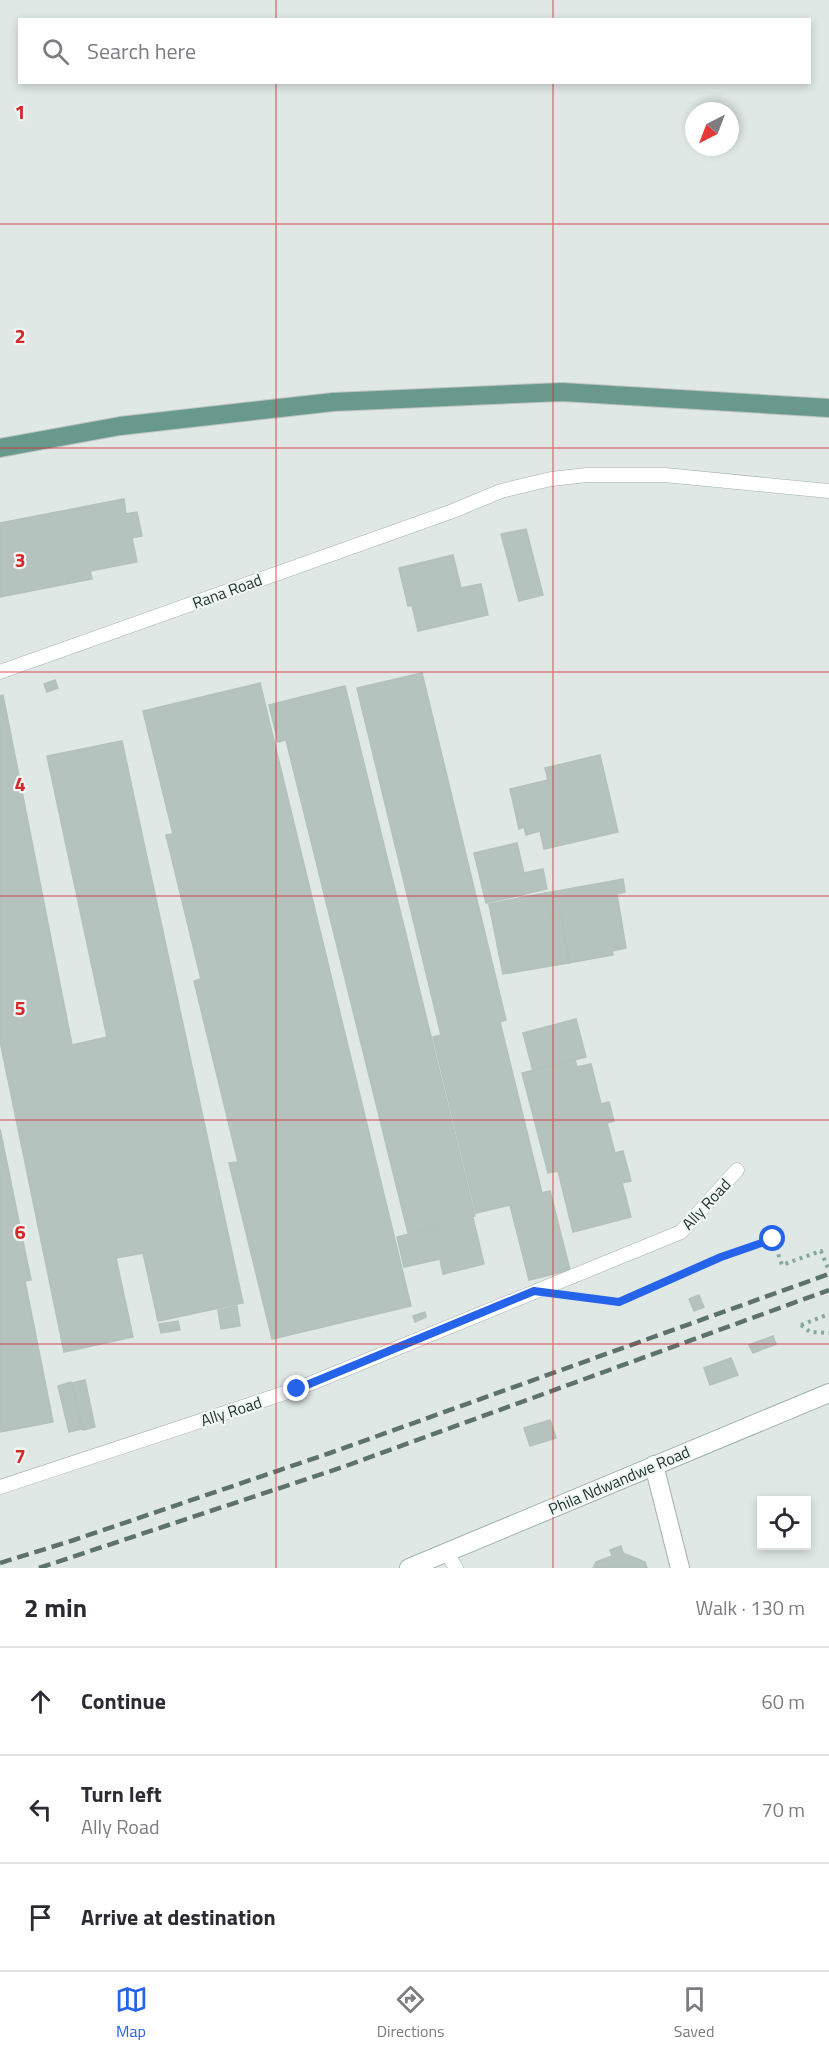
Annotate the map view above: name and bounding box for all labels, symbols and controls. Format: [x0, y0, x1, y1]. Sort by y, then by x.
search box [18, 18, 811, 84]
text: Search here [87, 34, 196, 68]
icon: search [39, 35, 72, 68]
text: 1 [14, 96, 26, 127]
north arrow [685, 102, 739, 156]
text: 2 [14, 320, 26, 351]
text: 3 [14, 544, 26, 575]
street label: Rana Road [189, 567, 265, 615]
text: 4 [14, 768, 26, 799]
text: 5 [14, 992, 26, 1023]
street label: Ally Road [676, 1173, 736, 1235]
text: 6 [14, 1216, 26, 1247]
route start [759, 1225, 785, 1251]
route end [283, 1375, 309, 1401]
street label: Ally Road [197, 1390, 265, 1432]
street label: Phila Ndwandwe Road [545, 1439, 693, 1521]
text: 7 [14, 1440, 26, 1471]
map controls [757, 1496, 811, 1550]
button: locate [757, 1496, 811, 1550]
text: 2 min [24, 1588, 87, 1627]
text: Walk · 130 m [696, 1592, 805, 1623]
text: Continue [81, 1684, 166, 1718]
icon: ahead [24, 1685, 57, 1718]
text: 60 m [761, 1686, 805, 1717]
text: Turn left [81, 1777, 162, 1811]
icon: left [24, 1793, 57, 1826]
text: 70 m [761, 1794, 805, 1825]
text: Ally Road [81, 1811, 160, 1842]
text: Arrive at destination [81, 1900, 276, 1934]
icon: arrive [24, 1901, 57, 1934]
tab: Map [115, 1983, 148, 2043]
tab: Directions [377, 1983, 445, 2043]
tab: Saved [674, 1983, 714, 2043]

